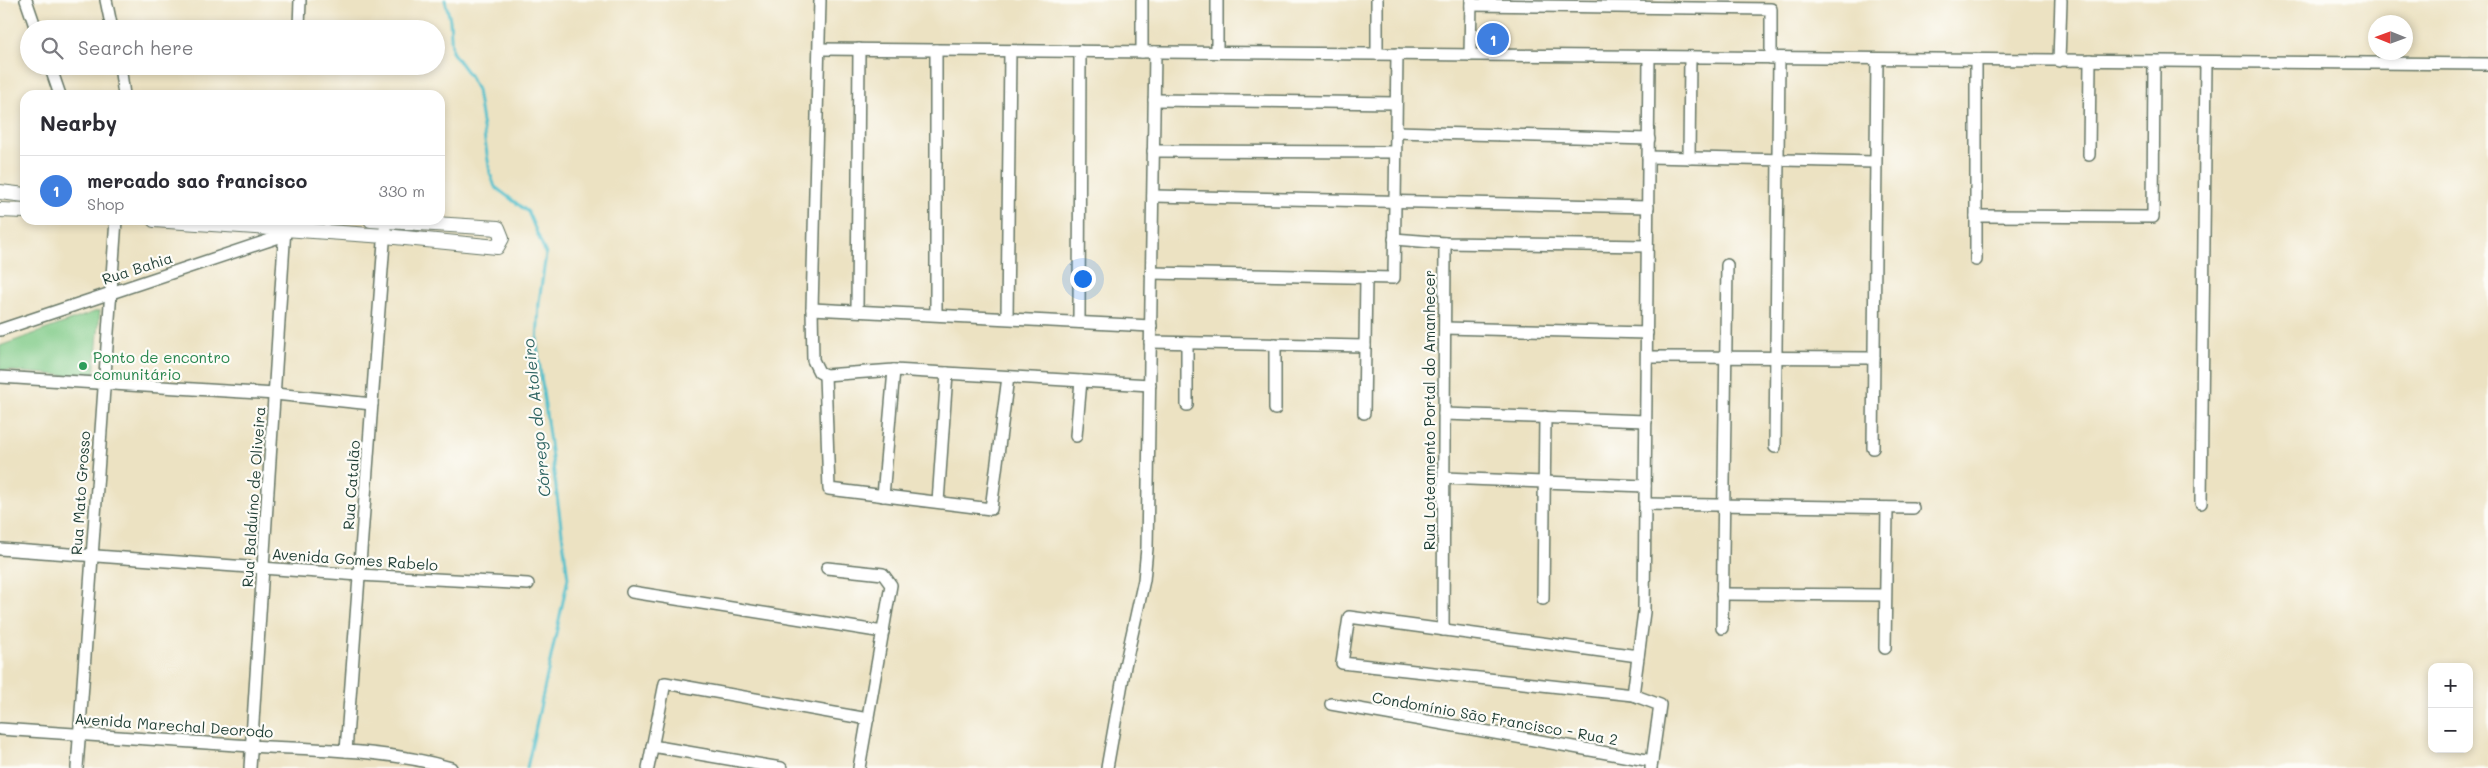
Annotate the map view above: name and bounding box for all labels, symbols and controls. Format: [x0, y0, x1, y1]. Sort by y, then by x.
north arrow [2368, 15, 2413, 60]
search box [20, 20, 445, 75]
pin: 1 [1477, 20, 1509, 58]
icon: search [38, 34, 66, 62]
text: Search here [78, 35, 194, 60]
text: Nearby [40, 109, 117, 136]
text: mercado sao francisco [87, 168, 307, 193]
text: 1 [52, 180, 60, 201]
text: 330 m [379, 180, 425, 201]
text: Shop [87, 193, 124, 214]
street label: Rua Bahia [99, 247, 175, 289]
your location [1070, 266, 1096, 292]
street label: Rua Loteamento Portal do Amanhecer [1419, 270, 1439, 550]
water label: Córrego do Atoleiro [517, 337, 555, 498]
place label: Ponto de encontro comunitário [93, 347, 230, 384]
marker: Ponto de encontro comunitário [77, 360, 89, 372]
street label: Rua Balduíno de Oliveira [237, 406, 269, 588]
street label: Rua Mato Grosso [66, 430, 94, 556]
street label: Rua Catalão [338, 439, 364, 531]
street label: Avenida Gomes Rabelo [271, 543, 439, 575]
map controls [2428, 663, 2473, 753]
button: + [2428, 663, 2473, 708]
street label: Condomínio São Francisco - Rua 2 [1371, 687, 1619, 749]
street label: Avenida Marechal Deorodo [74, 708, 274, 742]
button: − [2428, 708, 2473, 753]

